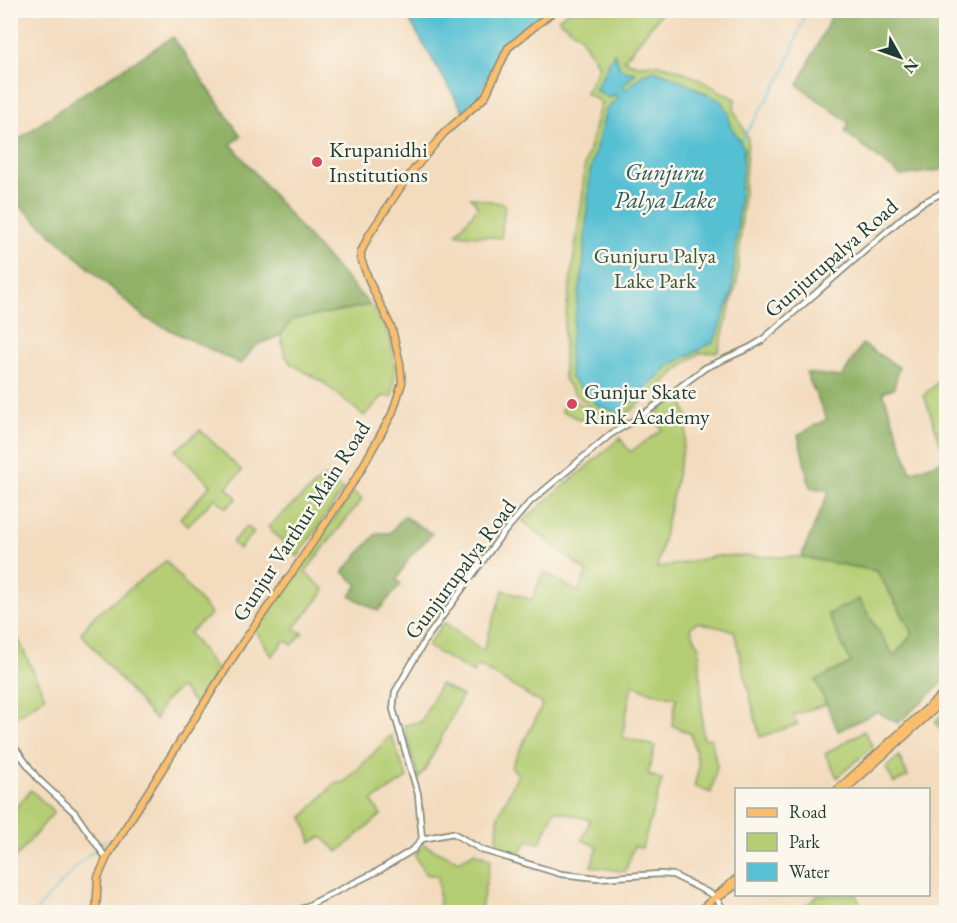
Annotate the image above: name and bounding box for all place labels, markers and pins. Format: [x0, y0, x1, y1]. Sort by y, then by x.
place label: Krupanidhi Institutions [329, 135, 428, 189]
marker: Krupanidhi Institutions [310, 155, 324, 169]
place label: Gunjur Skate Rink Academy [584, 377, 710, 431]
marker: Gunjur Skate Rink Academy [565, 397, 579, 411]

